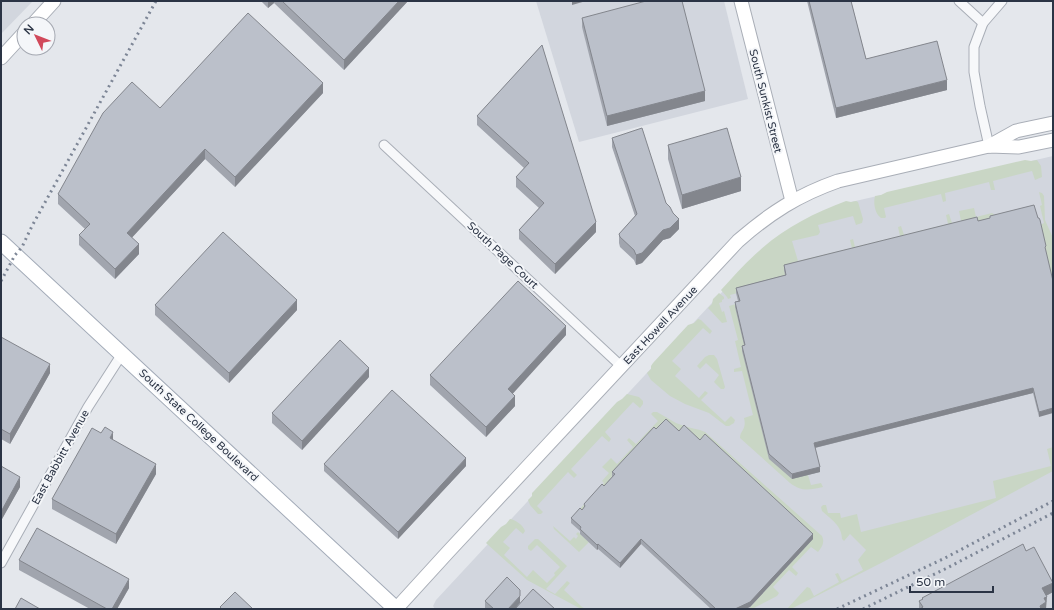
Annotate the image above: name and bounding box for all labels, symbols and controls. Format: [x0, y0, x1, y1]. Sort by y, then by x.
north arrow [16, 16, 56, 56]
text: N [21, 22, 37, 37]
street label: South Sunkist Street [746, 48, 785, 154]
street label: South Page Court [464, 219, 541, 292]
street label: East Howell Avenue [621, 283, 700, 367]
street label: South State College Boulevard [136, 367, 261, 484]
street label: East Babbitt Avenue [29, 408, 92, 507]
scale bar [910, 568, 993, 594]
text: 50 m [916, 575, 945, 589]

